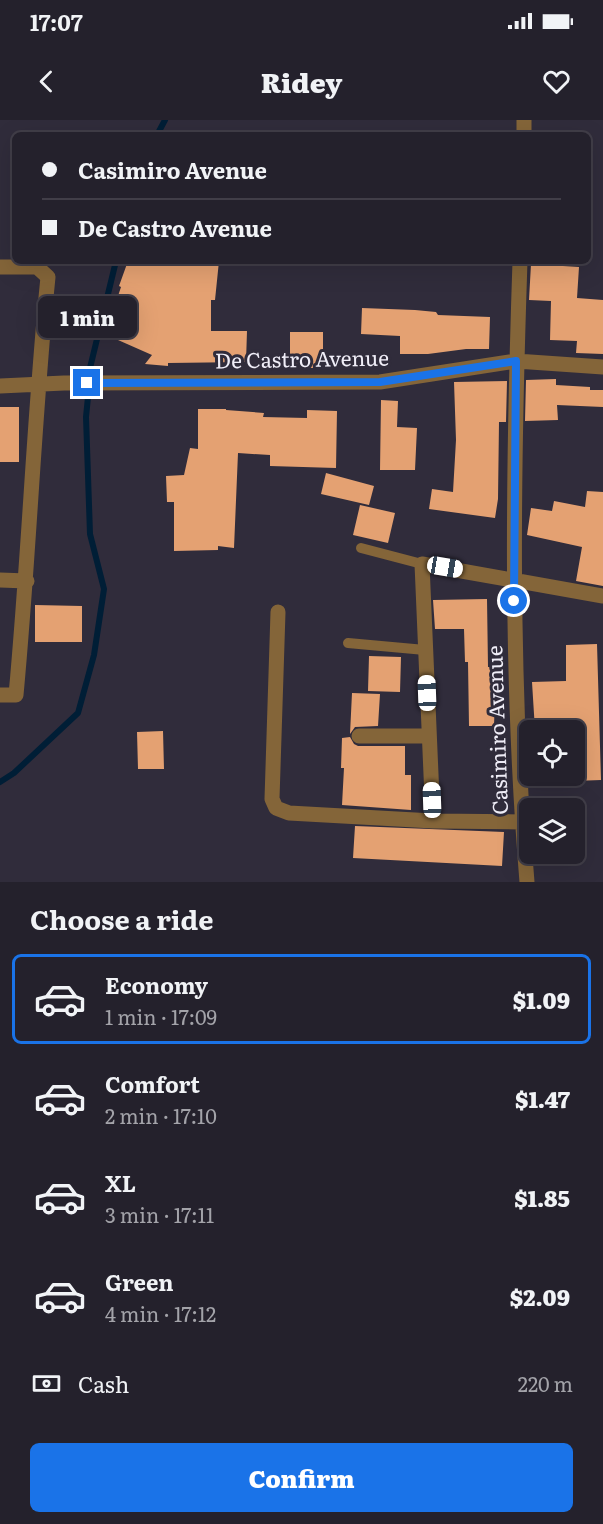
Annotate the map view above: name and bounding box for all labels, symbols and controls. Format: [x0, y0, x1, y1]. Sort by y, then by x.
text: 17:07 [30, 5, 83, 38]
text: Ridey [261, 61, 342, 101]
icon: back [30, 65, 63, 98]
icon: heart [540, 65, 573, 98]
text: Casimiro Avenue [78, 153, 267, 186]
text: De Castro Avenue [78, 211, 272, 244]
callout: 1 min [38, 296, 136, 338]
text: 1 min [60, 302, 115, 332]
street label: De Castro Avenue [215, 340, 389, 375]
route end [73, 369, 100, 396]
car [426, 555, 464, 579]
route start [500, 587, 527, 614]
street label: Casimiro Avenue [477, 645, 514, 815]
car [417, 675, 437, 711]
map controls [519, 720, 585, 864]
button: locate [519, 720, 585, 786]
car [422, 782, 442, 818]
button: layers [519, 798, 585, 864]
text: Choose a ride [30, 898, 213, 938]
text: Economy [105, 968, 208, 1001]
icon: car [33, 972, 87, 1026]
text: $1.09 [513, 983, 570, 1016]
text: 1 min · 17:09 [105, 1001, 217, 1031]
text: Comfort [105, 1067, 200, 1100]
icon: car [33, 1071, 87, 1125]
text: $1.47 [515, 1082, 570, 1115]
text: 2 min · 17:10 [105, 1100, 217, 1130]
text: XL [105, 1166, 136, 1199]
icon: car [33, 1170, 87, 1224]
text: $1.85 [514, 1181, 570, 1214]
text: 3 min · 17:11 [105, 1199, 214, 1229]
text: Green [105, 1265, 174, 1298]
icon: car [33, 1269, 87, 1323]
text: $2.09 [510, 1280, 570, 1313]
text: 4 min · 17:12 [105, 1298, 216, 1328]
icon: cash [30, 1367, 63, 1400]
text: Cash [78, 1367, 129, 1400]
text: 220 m [518, 1368, 573, 1398]
button: Confirm [30, 1443, 573, 1512]

